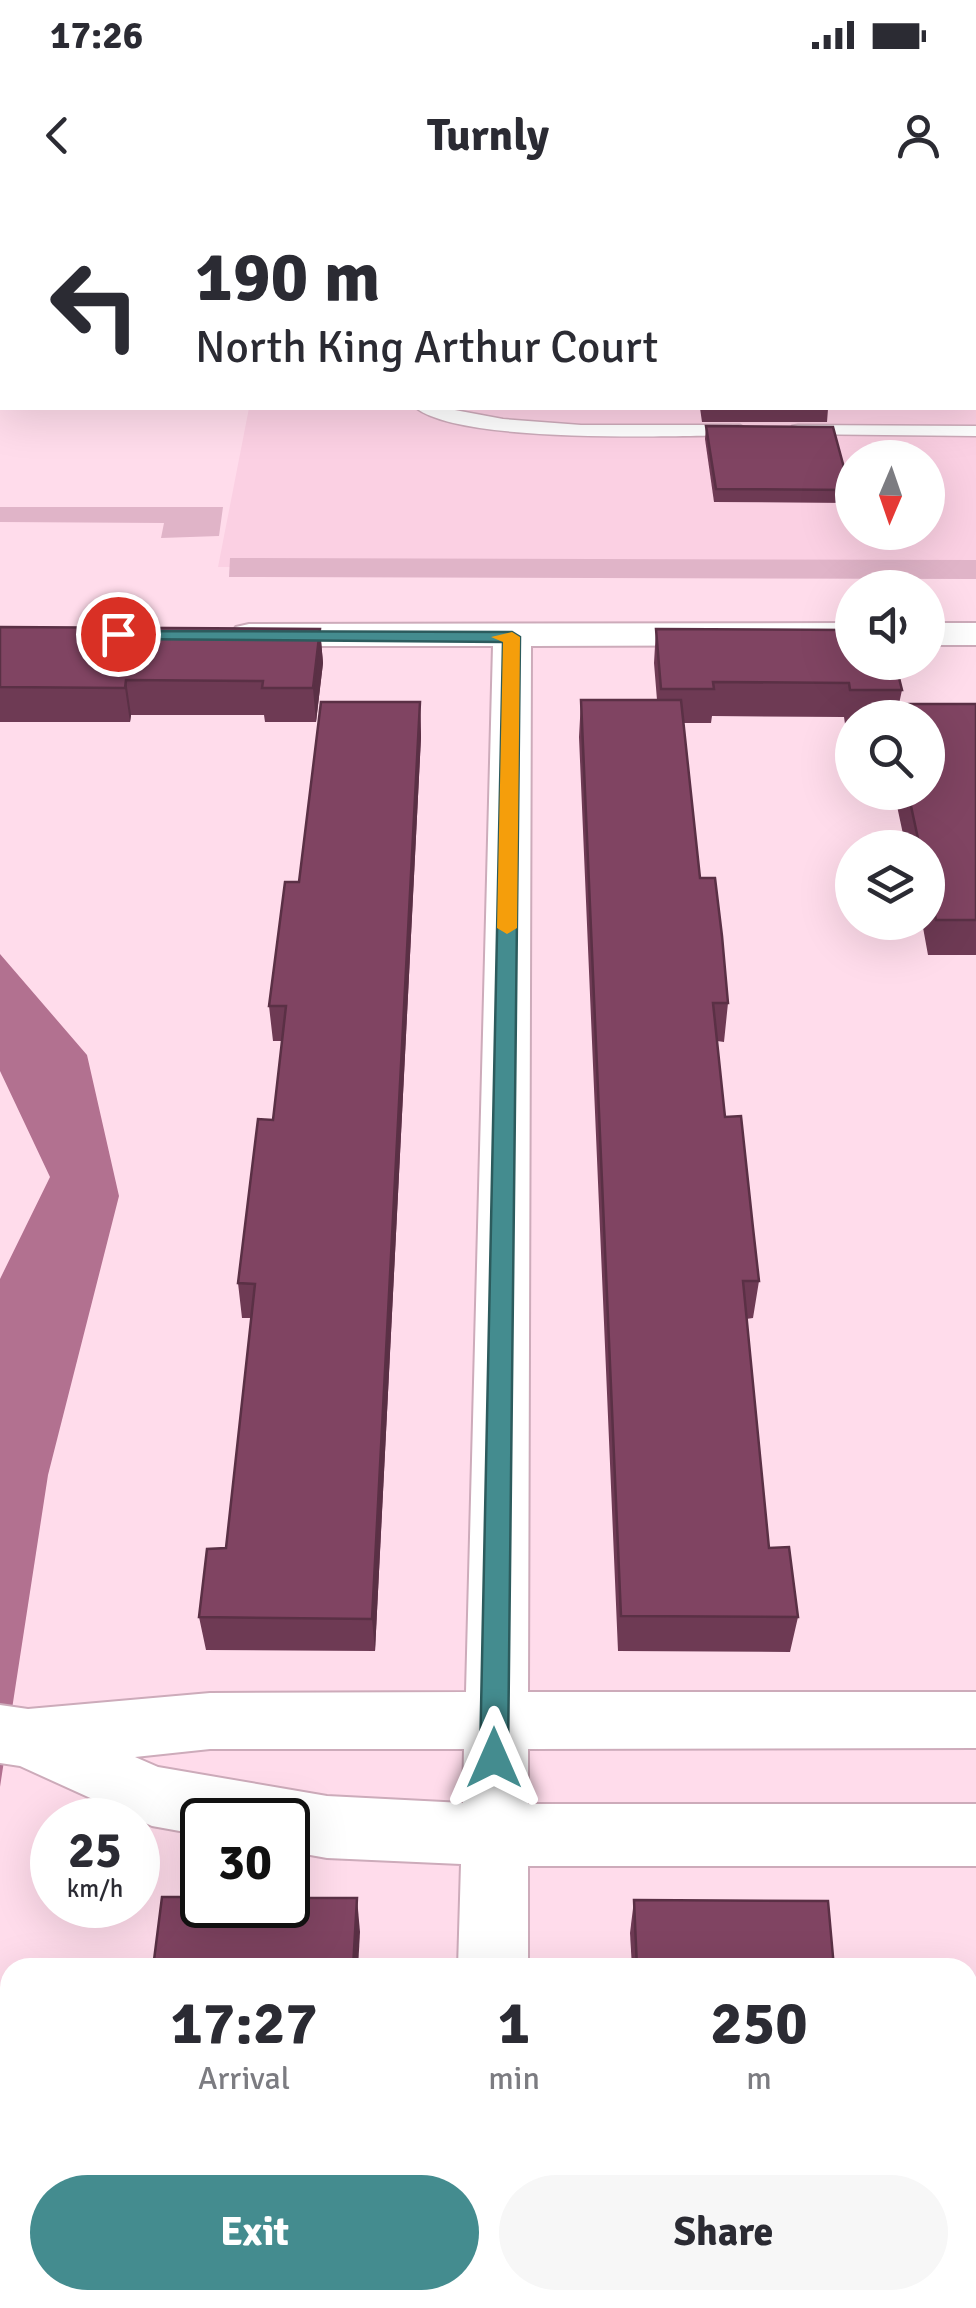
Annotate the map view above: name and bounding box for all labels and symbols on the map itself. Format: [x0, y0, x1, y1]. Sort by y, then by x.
north arrow [835, 440, 945, 550]
pin [76, 592, 161, 677]
position arrow [442, 1706, 546, 1810]
speed limit sign: 30 [180, 1798, 310, 1928]

